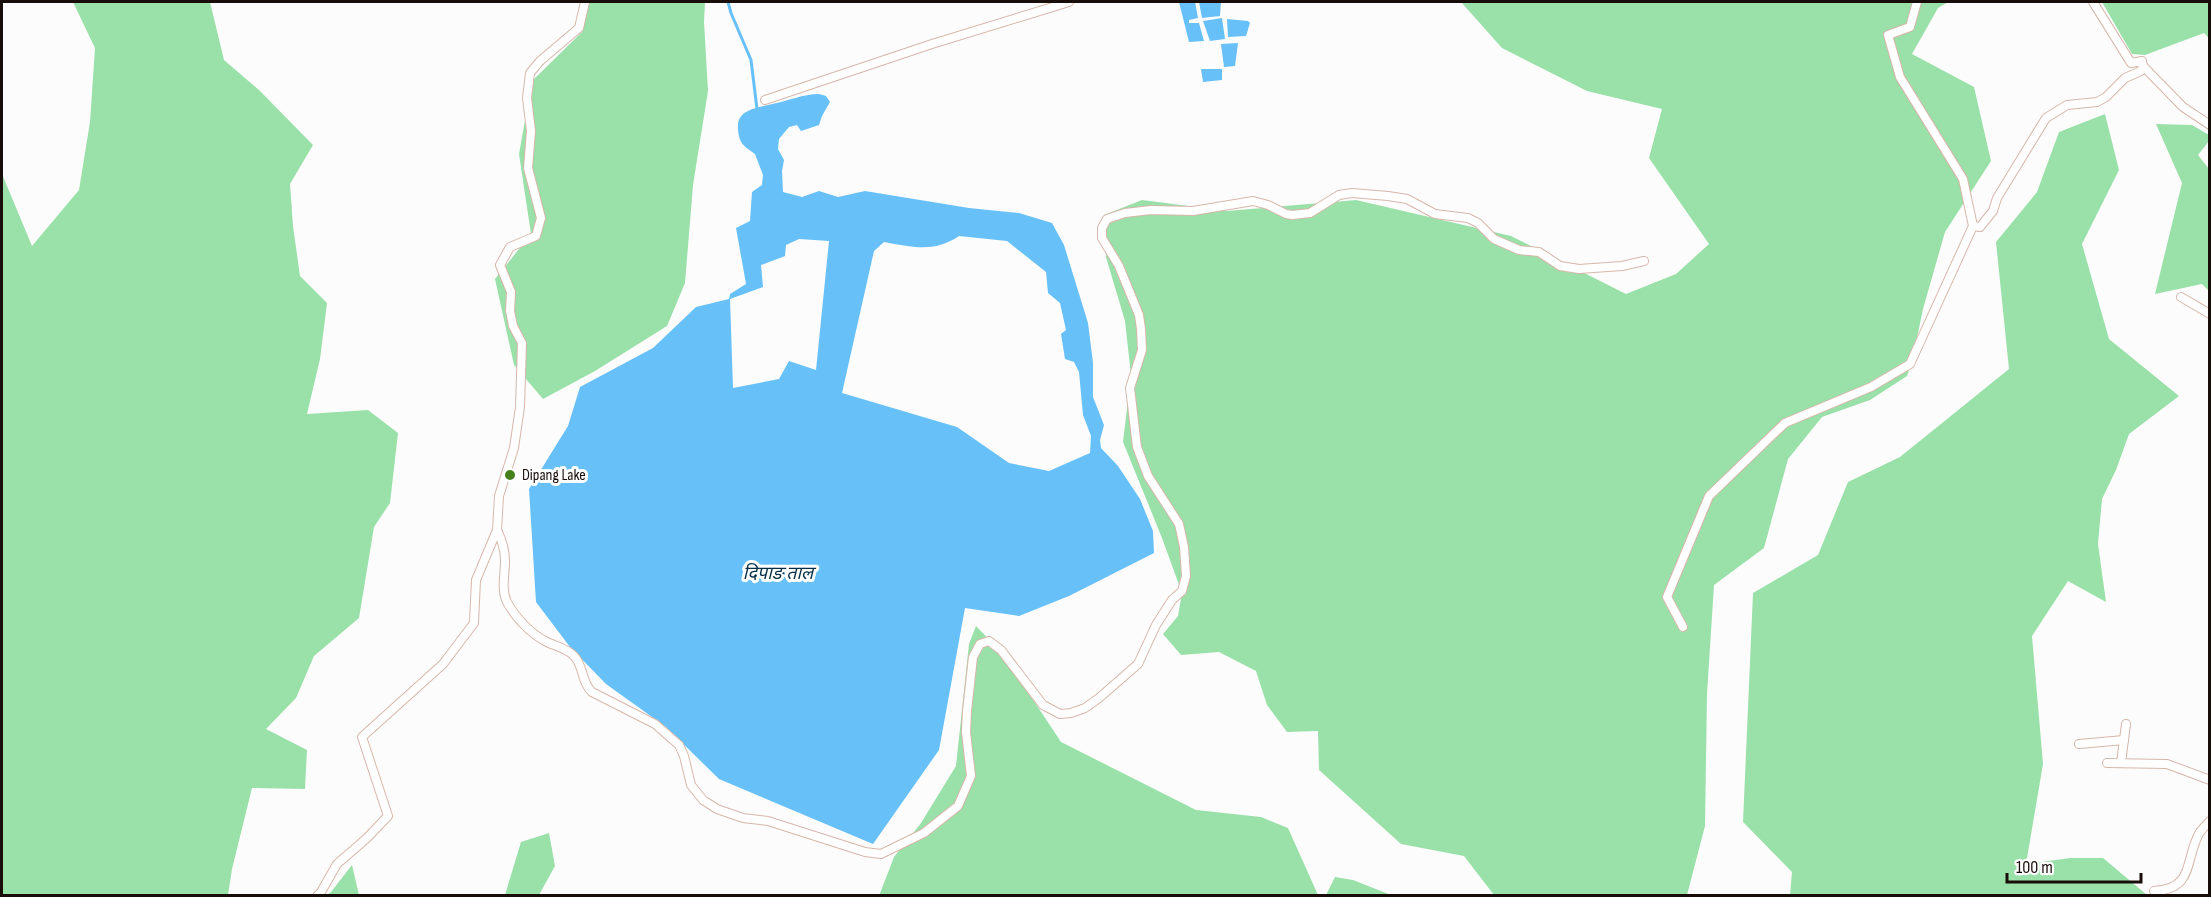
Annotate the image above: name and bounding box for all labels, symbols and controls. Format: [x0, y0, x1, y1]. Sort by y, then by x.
place label: Dipang Lake [522, 466, 586, 485]
marker: Dipang Lake [503, 468, 517, 482]
water label: दिपाङ ताल [743, 562, 817, 584]
scale bar [2007, 846, 2140, 884]
text: 100 m [2016, 857, 2053, 878]

